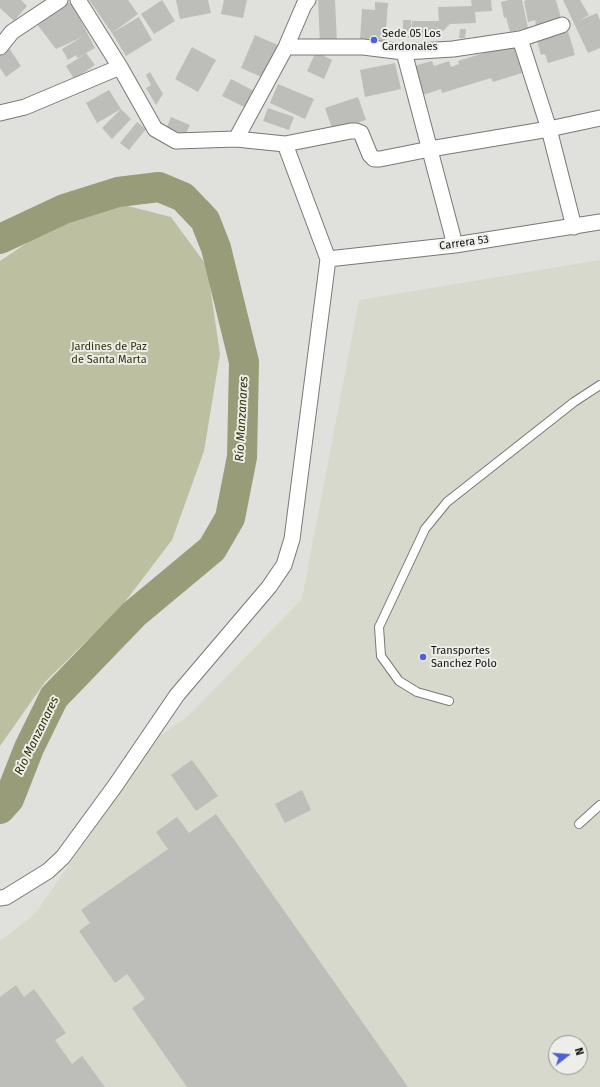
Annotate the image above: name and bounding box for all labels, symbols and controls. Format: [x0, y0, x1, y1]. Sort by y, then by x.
place label: Sede 05 Los Cardonales [382, 27, 441, 53]
marker: Sede 05 Los Cardonales [369, 35, 379, 45]
street label: Carrera 53 [438, 233, 490, 253]
park label: Jardines de Paz de Santa Marta [71, 340, 147, 366]
water label: Río Manzanares [233, 376, 251, 462]
place label: Transportes Sanchez Polo [431, 644, 497, 670]
marker: Transportes Sanchez Polo [418, 652, 428, 662]
water label: Río Manzanares [12, 695, 62, 777]
north arrow [548, 1035, 588, 1075]
text: N [572, 1046, 586, 1057]

